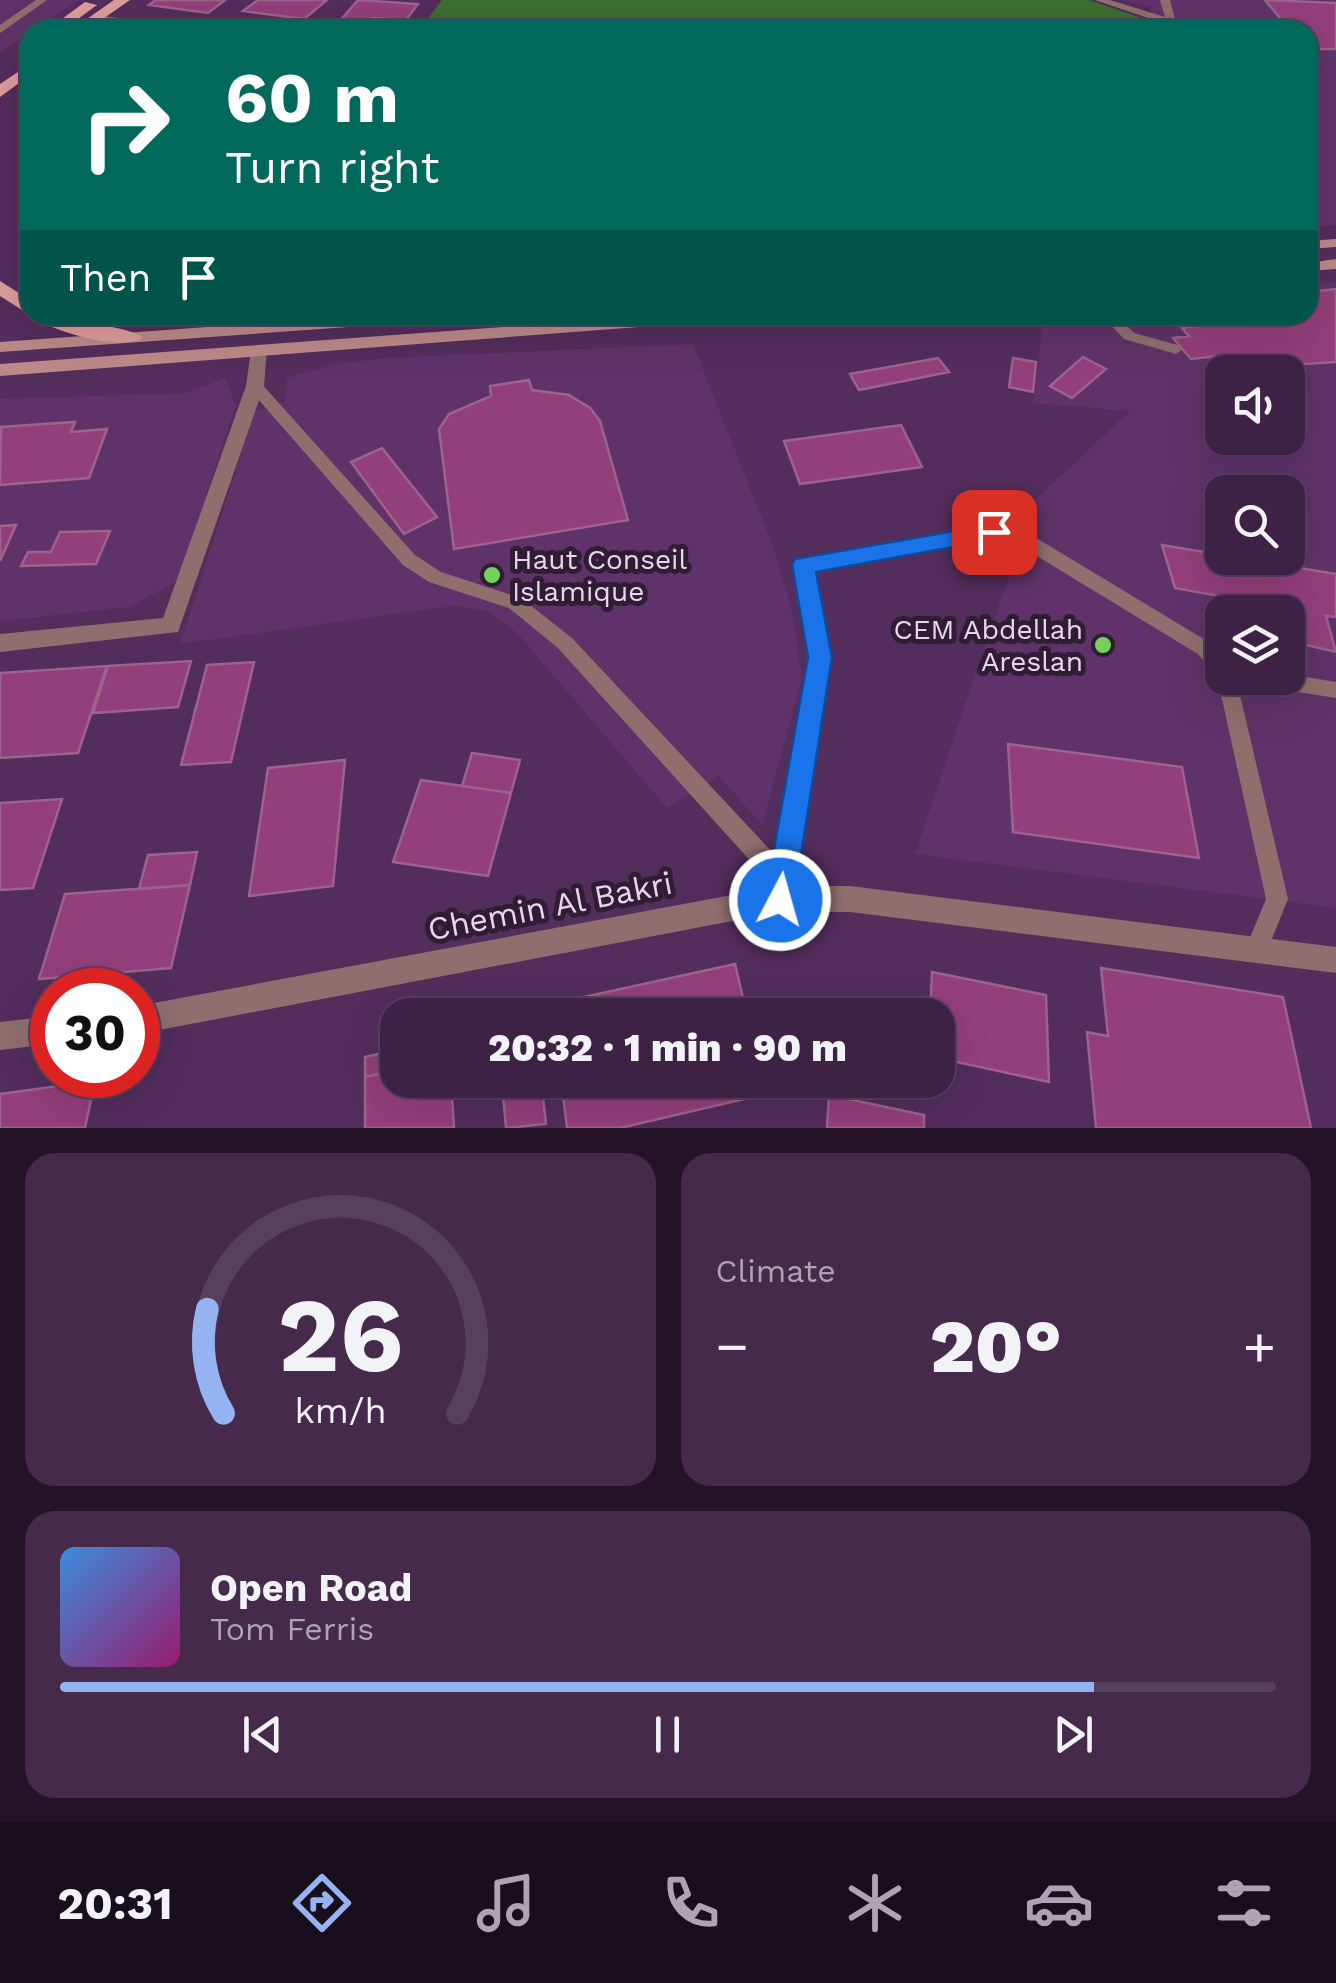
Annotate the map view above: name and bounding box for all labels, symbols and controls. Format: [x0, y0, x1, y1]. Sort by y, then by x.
text: 60 m [225, 57, 399, 139]
icon: right [60, 60, 190, 190]
text: Turn right [225, 141, 439, 194]
icon: arrive [171, 250, 226, 305]
text: Then [60, 256, 151, 300]
map controls [1205, 355, 1305, 695]
button: sound [1205, 355, 1305, 455]
button: search [1205, 475, 1305, 575]
pin [952, 490, 1037, 575]
icon: arrive [967, 505, 1022, 560]
place label: Haut Conseil Islamique [512, 543, 687, 608]
marker: Haut Conseil Islamique [481, 564, 503, 586]
button: layers [1205, 595, 1305, 695]
place label: CEM Abdellah Areslan [894, 613, 1083, 678]
marker: CEM Abdellah Areslan [1092, 634, 1114, 656]
position arrow [728, 848, 832, 952]
street label: Chemin Al Bakri [425, 864, 675, 948]
speed limit sign: 30 [30, 968, 160, 1098]
text: 20:32 · 1 min · 90 m [488, 1026, 847, 1070]
text: Climate [716, 1252, 836, 1290]
text: 26 [277, 1274, 403, 1396]
text: 20° [930, 1302, 1062, 1390]
text: − [716, 1314, 749, 1378]
text: + [1243, 1314, 1276, 1378]
text: km/h [294, 1390, 386, 1432]
text: Open Road [210, 1566, 412, 1610]
text: Tom Ferris [210, 1610, 374, 1648]
icon: previous [235, 1707, 290, 1762]
icon: pause [640, 1707, 695, 1762]
icon: next [1046, 1707, 1101, 1762]
icon: directions [287, 1868, 357, 1938]
icon: music [471, 1868, 541, 1938]
icon: phone [656, 1868, 726, 1938]
icon: climate [840, 1868, 910, 1938]
icon: car [1024, 1868, 1094, 1938]
icon: filters [1209, 1868, 1279, 1938]
text: 20:31 [57, 1877, 173, 1930]

